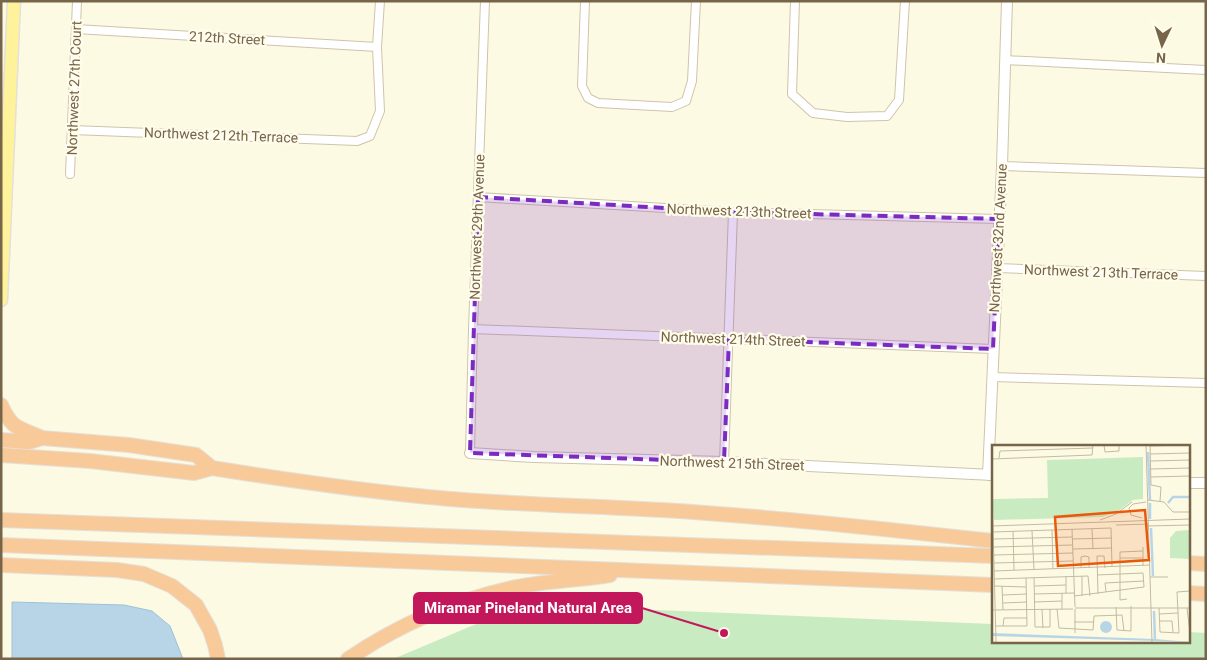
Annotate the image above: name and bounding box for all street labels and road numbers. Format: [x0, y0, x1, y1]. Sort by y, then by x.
street label: Northwest 27th Court [64, 20, 84, 156]
street label: 212th Street [188, 28, 266, 48]
street label: Northwest 212th Terrace [144, 124, 298, 146]
street label: Northwest 29th Avenue [466, 154, 488, 300]
street label: Northwest 32nd Avenue [986, 163, 1010, 313]
street label: Northwest 213th Street [666, 200, 812, 222]
street label: Northwest 213th Terrace [1024, 261, 1178, 283]
street label: Northwest 214th Street [660, 328, 806, 350]
street label: Northwest 215th Street [659, 452, 805, 474]

